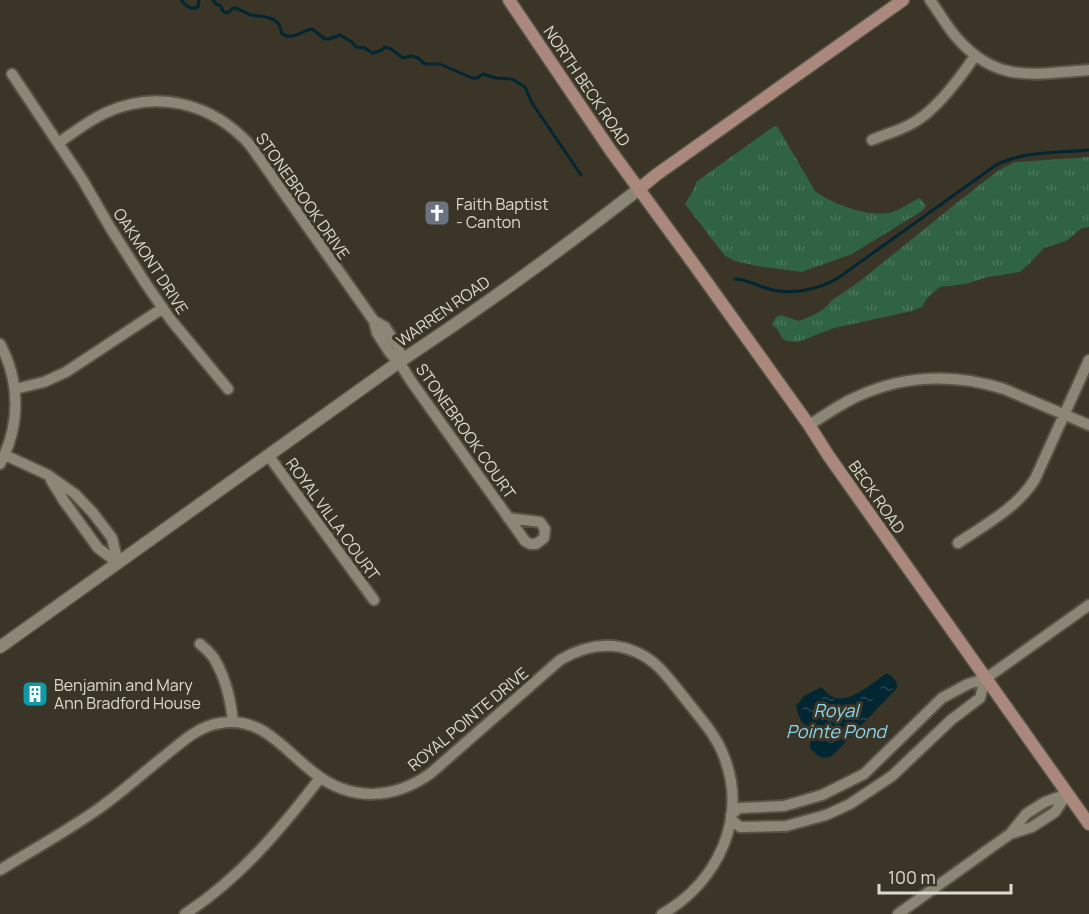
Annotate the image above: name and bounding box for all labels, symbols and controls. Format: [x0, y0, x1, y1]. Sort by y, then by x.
street label: NORTH BECK ROAD [538, 21, 636, 151]
street label: STONEBROOK DRIVE [251, 128, 355, 264]
place label: Faith Baptist - Canton [456, 193, 549, 233]
church icon: Faith Baptist - Canton [422, 198, 452, 228]
street label: OAKMONT DRIVE [108, 204, 194, 318]
street label: WARREN ROAD [392, 270, 494, 351]
street label: STONEBROOK COURT [411, 359, 521, 503]
street label: ROYAL VILLA COURT [281, 453, 385, 585]
street label: BECK ROAD [844, 456, 910, 538]
street label: ROYAL POINTE DRIVE [403, 662, 533, 776]
place label: Benjamin and Mary Ann Bradford House [54, 674, 201, 714]
building icon: Benjamin and Mary Ann Bradford House [20, 679, 50, 709]
water label: Royal Pointe Pond [786, 698, 888, 743]
scale bar [879, 857, 1011, 895]
text: 100 m [888, 865, 936, 889]

